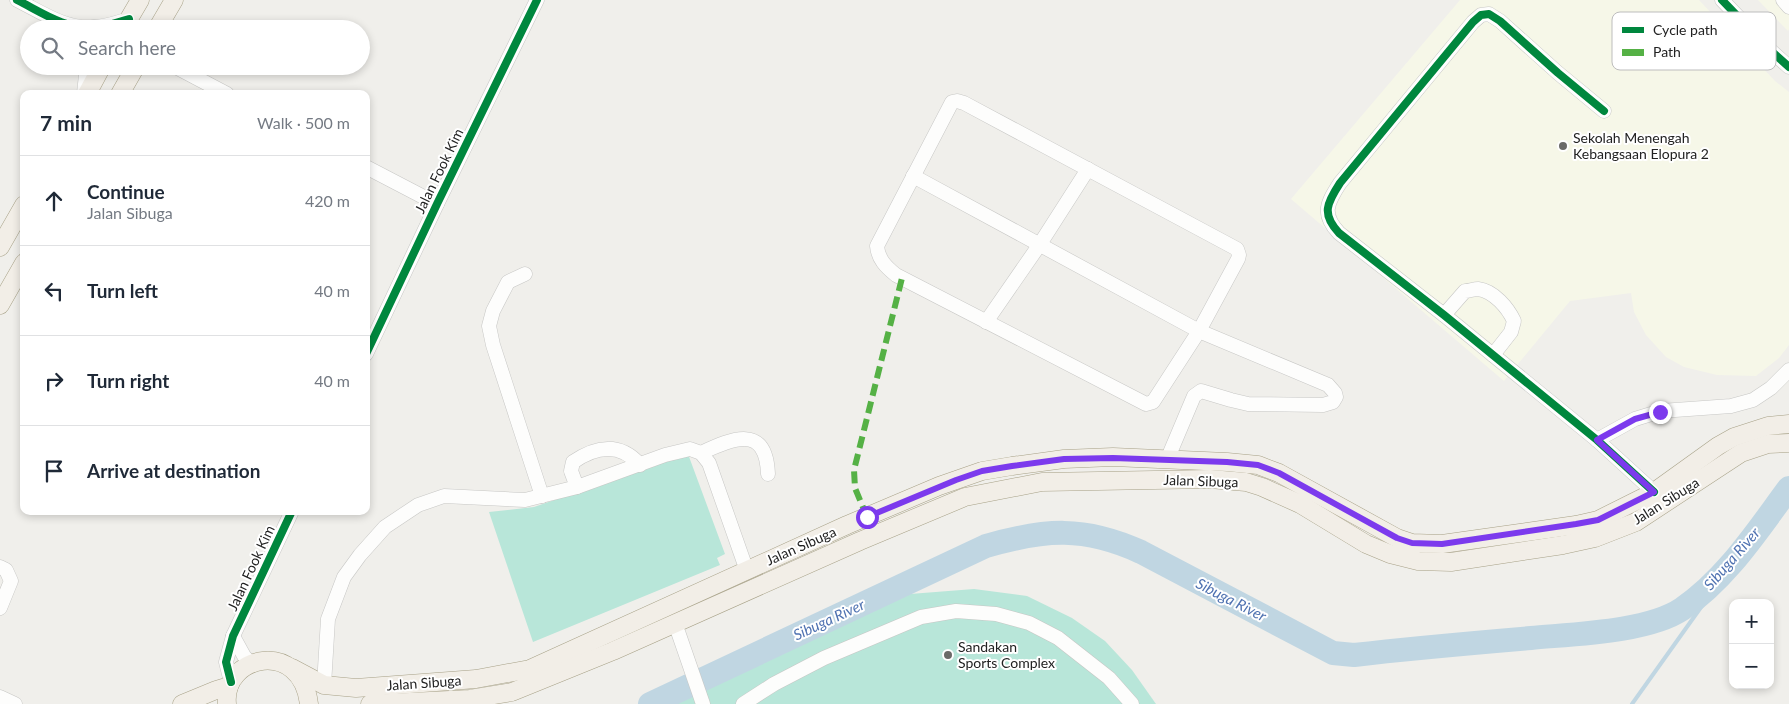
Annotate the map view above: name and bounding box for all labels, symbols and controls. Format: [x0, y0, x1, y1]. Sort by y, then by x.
legend [1612, 12, 1776, 70]
search box [20, 20, 370, 75]
text: Cycle path [1653, 21, 1718, 38]
icon: search [38, 34, 66, 62]
text: Search here [78, 36, 176, 59]
text: Path [1653, 43, 1681, 60]
text: 7 min [40, 110, 92, 135]
text: Walk · 500 m [257, 113, 350, 132]
street label: Jalan Fook Kim [411, 126, 466, 216]
place label: Sekolah Menengah Kebangsaan Elopura 2 [1573, 129, 1709, 162]
marker: Sekolah Menengah Kebangsaan Elopura 2 [1557, 140, 1569, 152]
text: Continue [87, 180, 165, 203]
icon: ahead [40, 187, 68, 215]
text: 420 m [305, 191, 350, 210]
text: Jalan Sibuga [87, 203, 173, 222]
icon: left [40, 277, 68, 305]
text: Turn left [87, 279, 158, 302]
text: 40 m [314, 281, 350, 300]
icon: right [40, 367, 68, 395]
text: Turn right [87, 369, 169, 392]
text: 40 m [314, 371, 350, 390]
route end [1649, 401, 1672, 424]
icon: arrive [40, 457, 68, 485]
text: Arrive at destination [87, 459, 260, 482]
street label: Jalan Sibuga [1163, 471, 1239, 490]
street label: Jalan Sibuga [1629, 473, 1702, 528]
route start [856, 506, 879, 529]
street label: Jalan Fook Kim [223, 522, 278, 613]
street label: Jalan Sibuga [763, 523, 839, 569]
water label: Sibuga River [1699, 523, 1764, 593]
water label: Sibuga River [1193, 574, 1270, 625]
water label: Sibuga River [790, 594, 868, 643]
map controls [1729, 599, 1774, 689]
button: + [1729, 599, 1774, 644]
place label: Sandakan Sports Complex [958, 638, 1055, 671]
button: − [1729, 644, 1774, 689]
marker: Sandakan Sports Complex [942, 649, 954, 661]
street label: Jalan Sibuga [386, 671, 462, 694]

